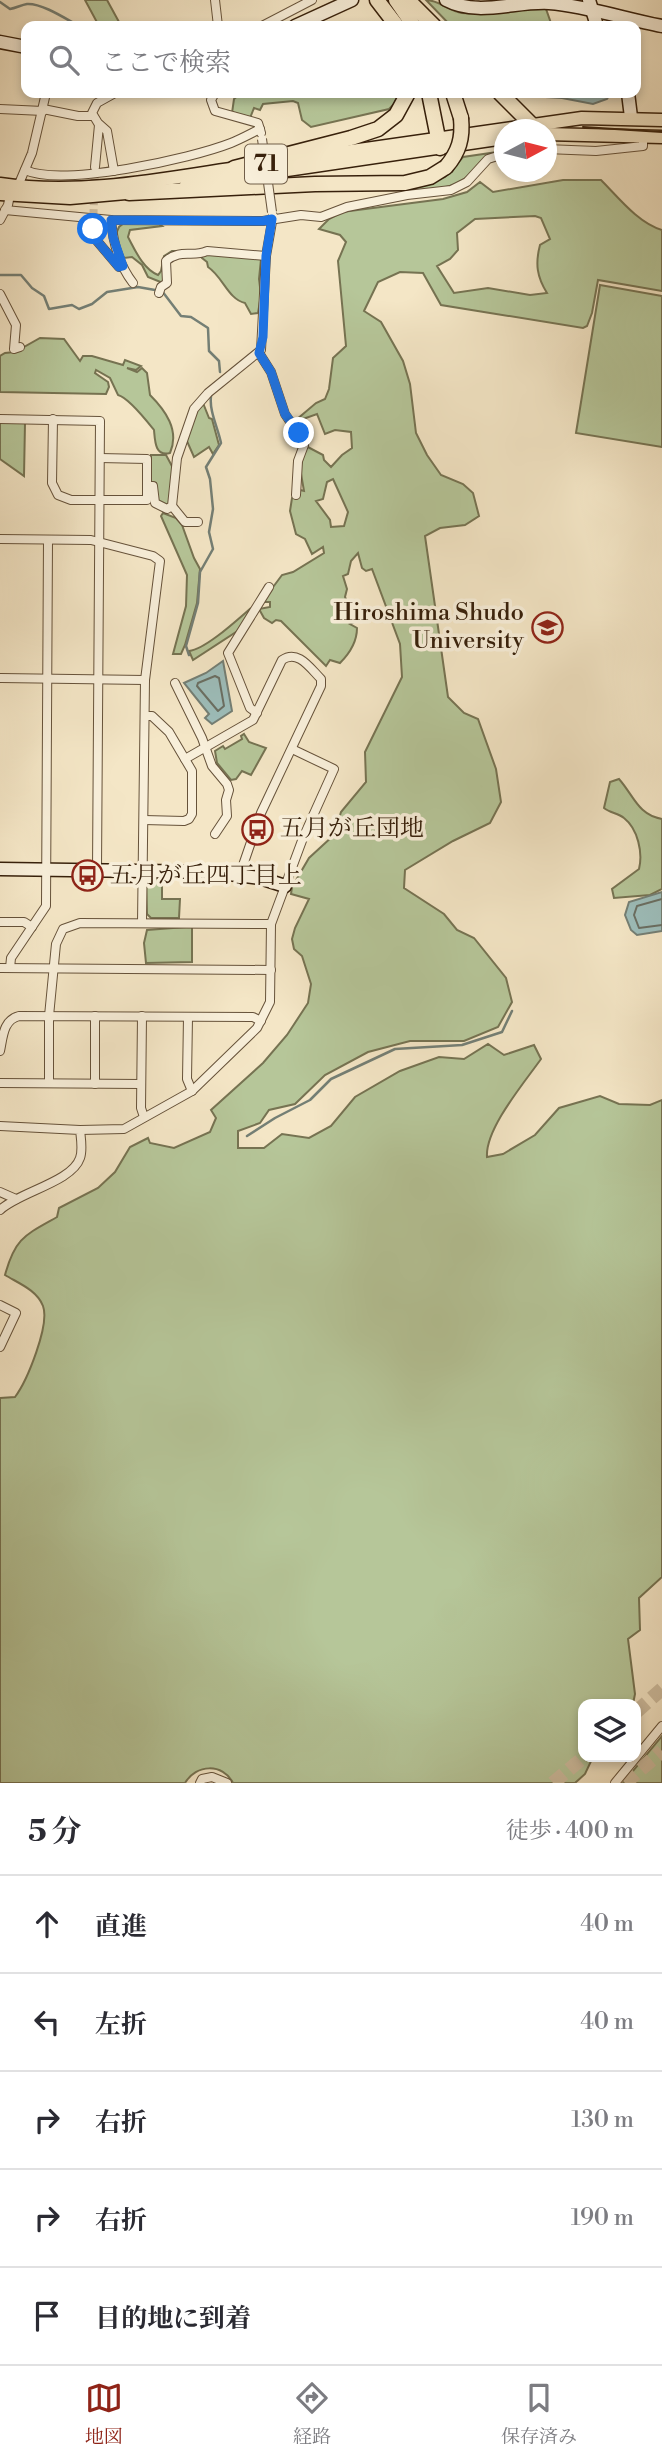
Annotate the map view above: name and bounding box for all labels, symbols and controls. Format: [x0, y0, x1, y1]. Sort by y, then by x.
search box [21, 21, 641, 98]
icon: search [45, 41, 83, 79]
text: ここで検索 [101, 47, 231, 79]
north arrow [494, 119, 557, 182]
road number: 71 [245, 144, 287, 183]
route start [77, 213, 108, 244]
route end [283, 417, 314, 448]
place label: Hiroshima Shudo University [334, 598, 524, 656]
school or university icon: Hiroshima Shudo University [530, 610, 564, 644]
bus stop icon: 五月が丘団地 [240, 812, 274, 846]
place label: 五月が丘団地 [280, 814, 424, 844]
bus stop icon: 五月が丘四丁目上 [70, 859, 104, 893]
place label: 五月が丘四丁目上 [110, 861, 302, 891]
map controls [578, 1699, 641, 1762]
button: layers [578, 1699, 641, 1762]
text: 5 分 [28, 1813, 81, 1851]
text: 徒歩 · 400 m [506, 1817, 634, 1845]
icon: ahead [28, 1905, 66, 1943]
text: 40 m [580, 1910, 634, 1938]
text: 直進 [95, 1911, 147, 1943]
icon: left [28, 2003, 66, 2041]
text: 40 m [580, 2008, 634, 2036]
text: 左折 [95, 2009, 147, 2041]
icon: right [28, 2101, 66, 2139]
text: 130 m [571, 2106, 634, 2134]
text: 右折 [95, 2107, 147, 2139]
icon: right [28, 2199, 66, 2237]
text: 190 m [571, 2204, 634, 2232]
text: 右折 [95, 2205, 147, 2237]
icon: arrive [28, 2297, 66, 2335]
text: 目的地に到着 [95, 2303, 251, 2335]
tab: 地図 [85, 2379, 123, 2449]
tab: 経路 [293, 2379, 331, 2449]
tab: 保存済み [501, 2379, 577, 2449]

